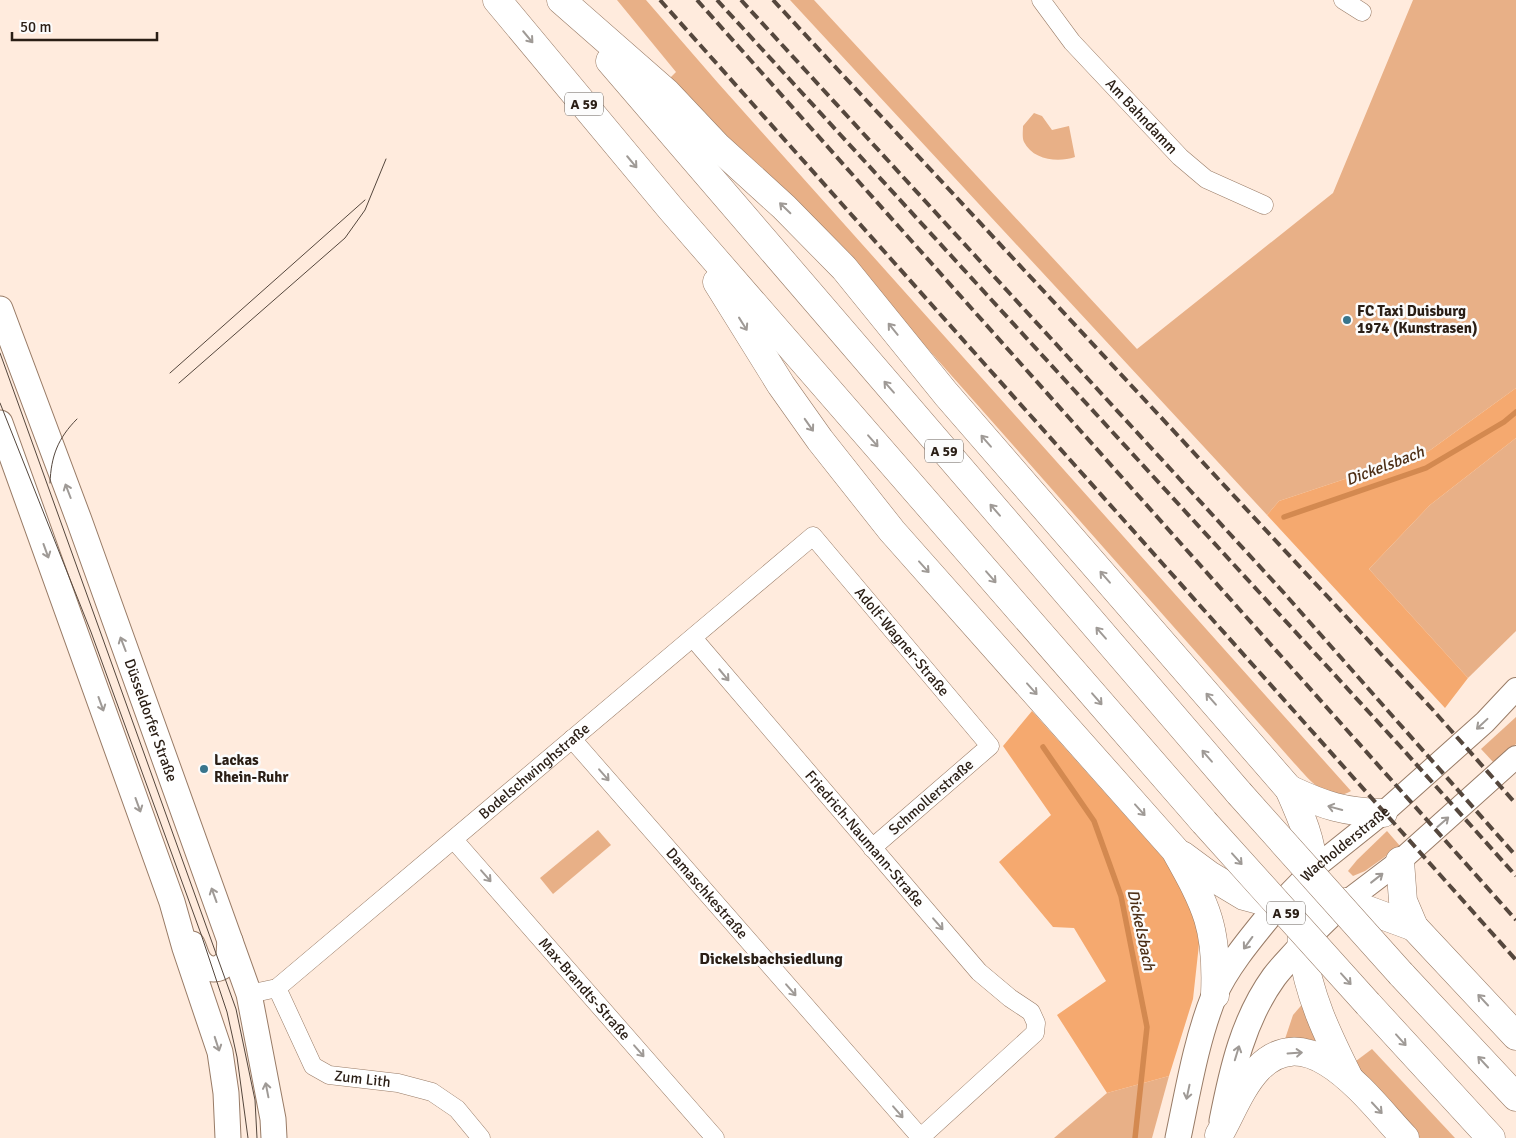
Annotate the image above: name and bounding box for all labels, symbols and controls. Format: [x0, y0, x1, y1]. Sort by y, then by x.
scale bar [12, 10, 158, 42]
text: 50 m [20, 18, 51, 36]
one-way arrow [522, 31, 534, 44]
street label: Am Bahndamm [1102, 75, 1181, 158]
road number: A 59 [565, 92, 603, 116]
one-way arrow [627, 155, 638, 168]
one-way arrow [778, 202, 791, 214]
place label: FC Taxi Duisburg 1974 (Kunstrasen) [1357, 302, 1478, 337]
marker: FC Taxi Duisburg 1974 (Kunstrasen) [1341, 314, 1353, 326]
one-way arrow [739, 317, 749, 331]
one-way arrow [888, 323, 899, 336]
one-way arrow [883, 380, 895, 393]
one-way arrow [804, 418, 814, 432]
one-way arrow [867, 434, 878, 447]
one-way arrow [981, 434, 992, 447]
road number: A 59 [925, 440, 963, 462]
water label: Dickelsbach [1343, 441, 1428, 490]
one-way arrow [63, 484, 72, 499]
one-way arrow [989, 503, 1001, 516]
one-way arrow [42, 543, 51, 558]
one-way arrow [918, 561, 930, 574]
one-way arrow [985, 570, 996, 583]
one-way arrow [1099, 570, 1110, 583]
street label: Adolf-Wagner-Straße [851, 583, 953, 700]
one-way arrow [1095, 626, 1107, 639]
one-way arrow [118, 636, 127, 652]
street label: Düsseldorfer Straße [120, 656, 181, 784]
one-way arrow [719, 668, 730, 681]
one-way arrow [1026, 682, 1038, 695]
one-way arrow [1092, 693, 1103, 706]
one-way arrow [1206, 693, 1217, 706]
one-way arrow [97, 696, 106, 711]
one-way arrow [1476, 718, 1489, 730]
street label: Bodelschwinghstraße [475, 719, 593, 823]
one-way arrow [1202, 750, 1213, 763]
place label: Lackas Rhein-Ruhr [214, 751, 288, 786]
street label: Schmollerstraße [885, 755, 977, 839]
marker: Lackas Rhein-Ruhr [198, 763, 210, 775]
street label: Friedrich-Naumann-Straße [801, 767, 928, 910]
one-way arrow [598, 769, 609, 782]
one-way arrow [133, 797, 143, 813]
street label: Wacholderstraße [1297, 802, 1394, 885]
one-way arrow [1327, 803, 1343, 812]
one-way arrow [1134, 804, 1145, 817]
one-way arrow [1437, 817, 1450, 828]
street label: Damaschkestraße [662, 844, 752, 943]
one-way arrow [1231, 852, 1243, 865]
one-way arrow [480, 870, 492, 883]
one-way arrow [1370, 873, 1383, 884]
one-way arrow [209, 888, 218, 904]
water label: Dickelsbach [1123, 888, 1160, 974]
road number: A 59 [1267, 901, 1305, 924]
one-way arrow [933, 918, 944, 931]
street label: Max-Brandts-Straße [535, 934, 634, 1044]
one-way arrow [1243, 936, 1253, 950]
district label: Dickelsbachsiedlung [699, 949, 843, 969]
one-way arrow [1340, 973, 1352, 986]
one-way arrow [786, 983, 797, 996]
one-way arrow [1477, 994, 1489, 1007]
one-way arrow [1395, 1034, 1407, 1047]
one-way arrow [213, 1036, 223, 1052]
one-way arrow [633, 1045, 645, 1058]
one-way arrow [1232, 1046, 1242, 1062]
one-way arrow [1287, 1048, 1303, 1058]
one-way arrow [1477, 1055, 1489, 1068]
street label: Zum Lith [333, 1067, 392, 1091]
one-way arrow [262, 1082, 271, 1098]
one-way arrow [1183, 1083, 1192, 1099]
one-way arrow [1371, 1102, 1383, 1115]
one-way arrow [892, 1106, 904, 1119]

